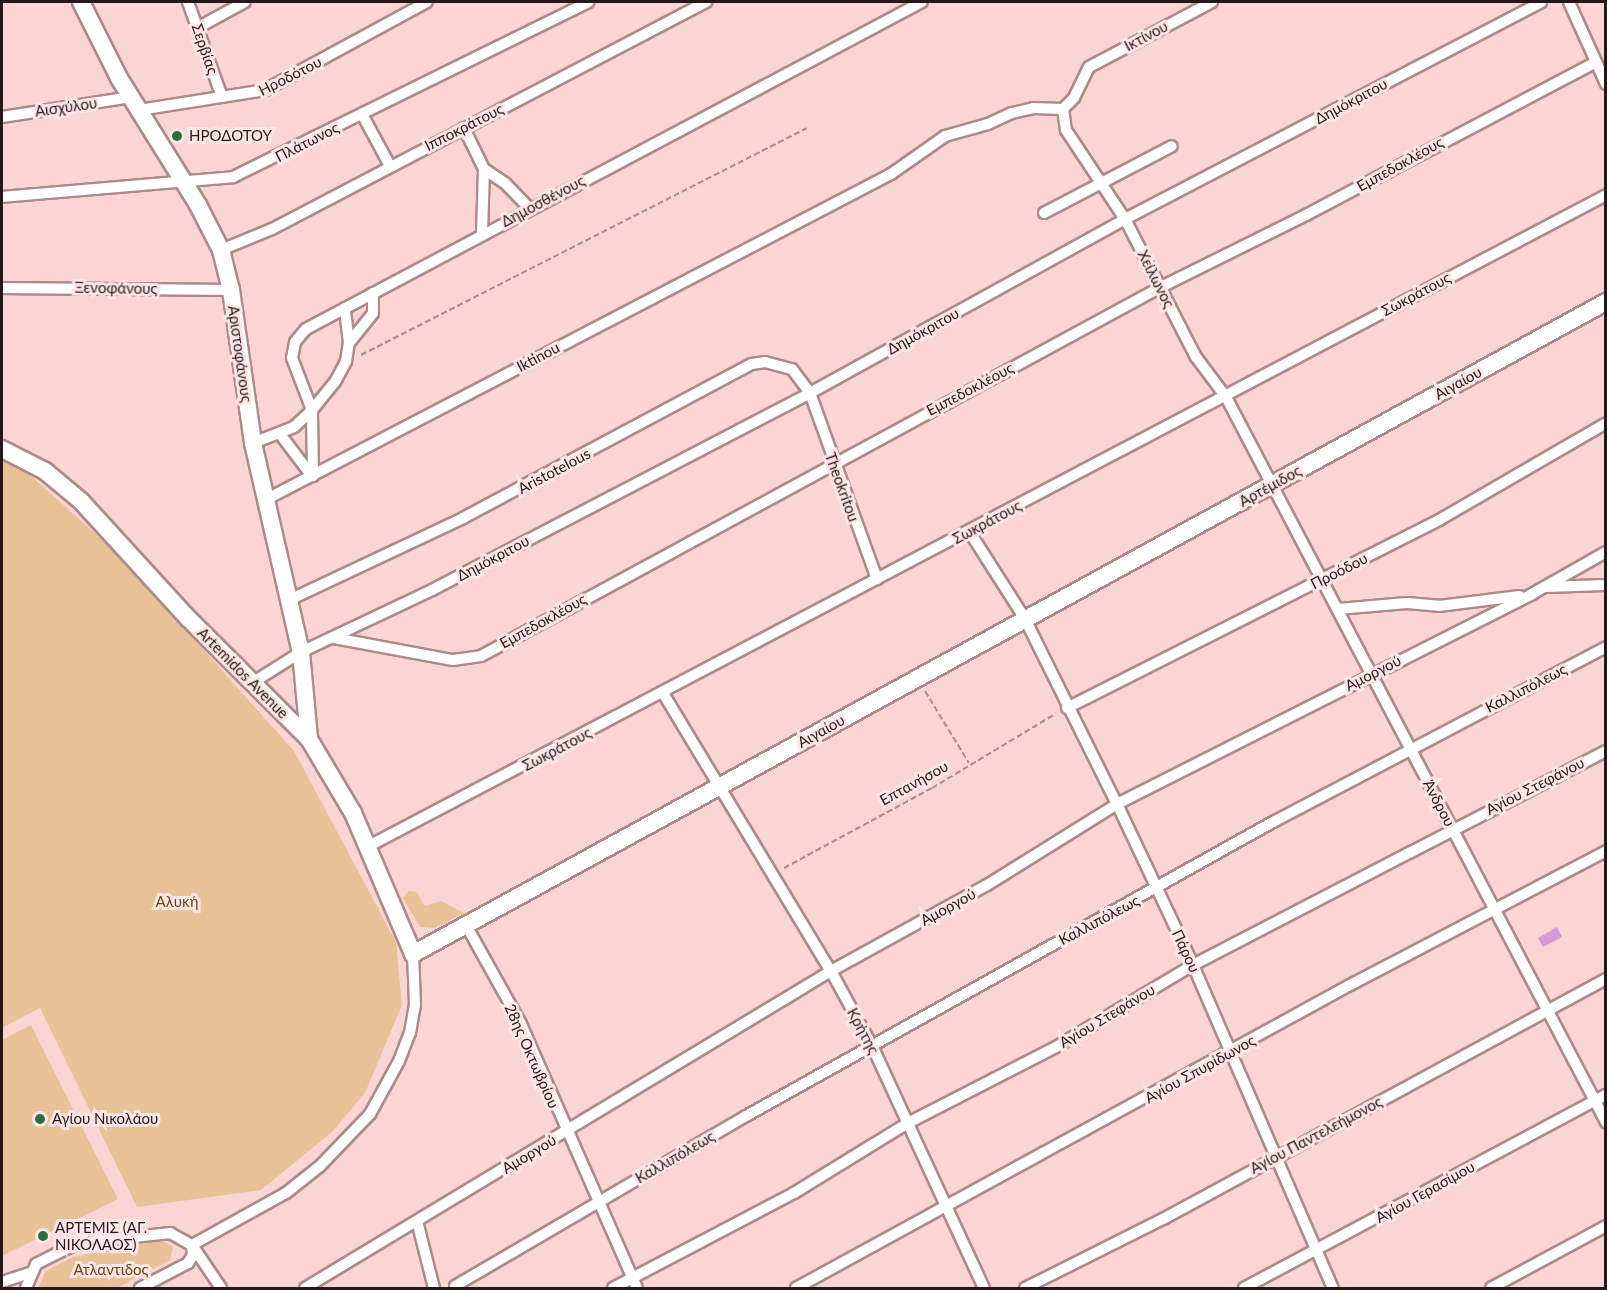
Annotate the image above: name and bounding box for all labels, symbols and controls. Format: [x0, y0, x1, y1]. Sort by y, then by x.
street label: Ικτίνου [1121, 17, 1171, 55]
street label: Σερβίας [188, 21, 222, 77]
street label: Ηροδότου [256, 53, 324, 99]
street label: Δημόκριτου [1312, 74, 1390, 128]
street label: Αισχύλου [34, 94, 98, 120]
street label: Ιπποκράτους [422, 99, 506, 155]
street label: Πλάτωνος [272, 118, 342, 166]
place label: ΗΡΟΔΟΤΟΥ [189, 127, 272, 145]
marker: ΗΡΟΔΟΤΟΥ [170, 129, 184, 143]
street label: Εμπεδοκλέους [1354, 133, 1446, 195]
street label: Δημοσθένους [498, 171, 588, 231]
street label: Χείλωνος [1134, 247, 1178, 311]
street label: Σωκράτους [1378, 268, 1454, 320]
street label: Ξενοφάνους [74, 278, 158, 298]
street label: Αριστοφάνους [224, 304, 256, 404]
street label: Δημόκριτου [884, 304, 962, 358]
street label: Iktinou [513, 338, 563, 376]
street label: Εμπεδοκλέους [923, 358, 1017, 420]
street label: Αιγαίου [1431, 363, 1485, 403]
street label: Aristotelous [515, 444, 593, 498]
street label: Theokritou [821, 450, 863, 524]
street label: Αρτέμιδος [1236, 461, 1304, 511]
street label: Σωκράτους [949, 496, 1025, 548]
street label: Δημόκριτου [454, 531, 532, 585]
street label: Προόδου [1307, 549, 1371, 593]
street label: Εμπεδοκλέους [497, 590, 589, 652]
street label: Artemidos Avenue [194, 624, 292, 722]
street label: Αμοργού [1342, 651, 1404, 695]
street label: Καλλιπόλεως [1482, 660, 1570, 716]
street label: Αιγαίου [794, 711, 848, 751]
street label: Σωκράτους [519, 723, 595, 775]
street label: Αγίου Στεφάνου [1483, 753, 1587, 819]
street label: Επτανήσου [877, 757, 951, 809]
street label: Άνδρου [1419, 776, 1459, 830]
street label: Αμοργού [917, 885, 979, 929]
street label: Καλλιπόλεως [1056, 891, 1142, 949]
park label: Αλυκή [156, 893, 198, 911]
street label: Πάρου [1168, 927, 1204, 975]
street label: Αγίου Στεφάνου [1056, 980, 1158, 1052]
street label: 28ης Οκτωβρίου [501, 1001, 563, 1111]
street label: Κρήτης [843, 1005, 883, 1057]
street label: Αγίου Σπυρίδωνος [1142, 1031, 1258, 1107]
street label: Αγίου Παντελεήμονος [1247, 1093, 1385, 1177]
place label: Αγίου Νικολάου [52, 1110, 158, 1128]
marker: Αγίου Νικολάου [33, 1112, 47, 1126]
street label: Καλλιπόλεως [632, 1127, 718, 1187]
street label: Αμοργού [499, 1131, 559, 1177]
street label: Αγίου Γερασίμου [1372, 1157, 1478, 1227]
place label: ΑΡΤΕΜΙΣ (ΑΓ. ΝΙΚΟΛΑΟΣ) [55, 1218, 147, 1253]
marker: ΑΡΤΕΜΙΣ (ΑΓ. ΝΙΚΟΛΑΟΣ) [36, 1229, 50, 1243]
park label: Ατλαντιδος [73, 1261, 149, 1279]

